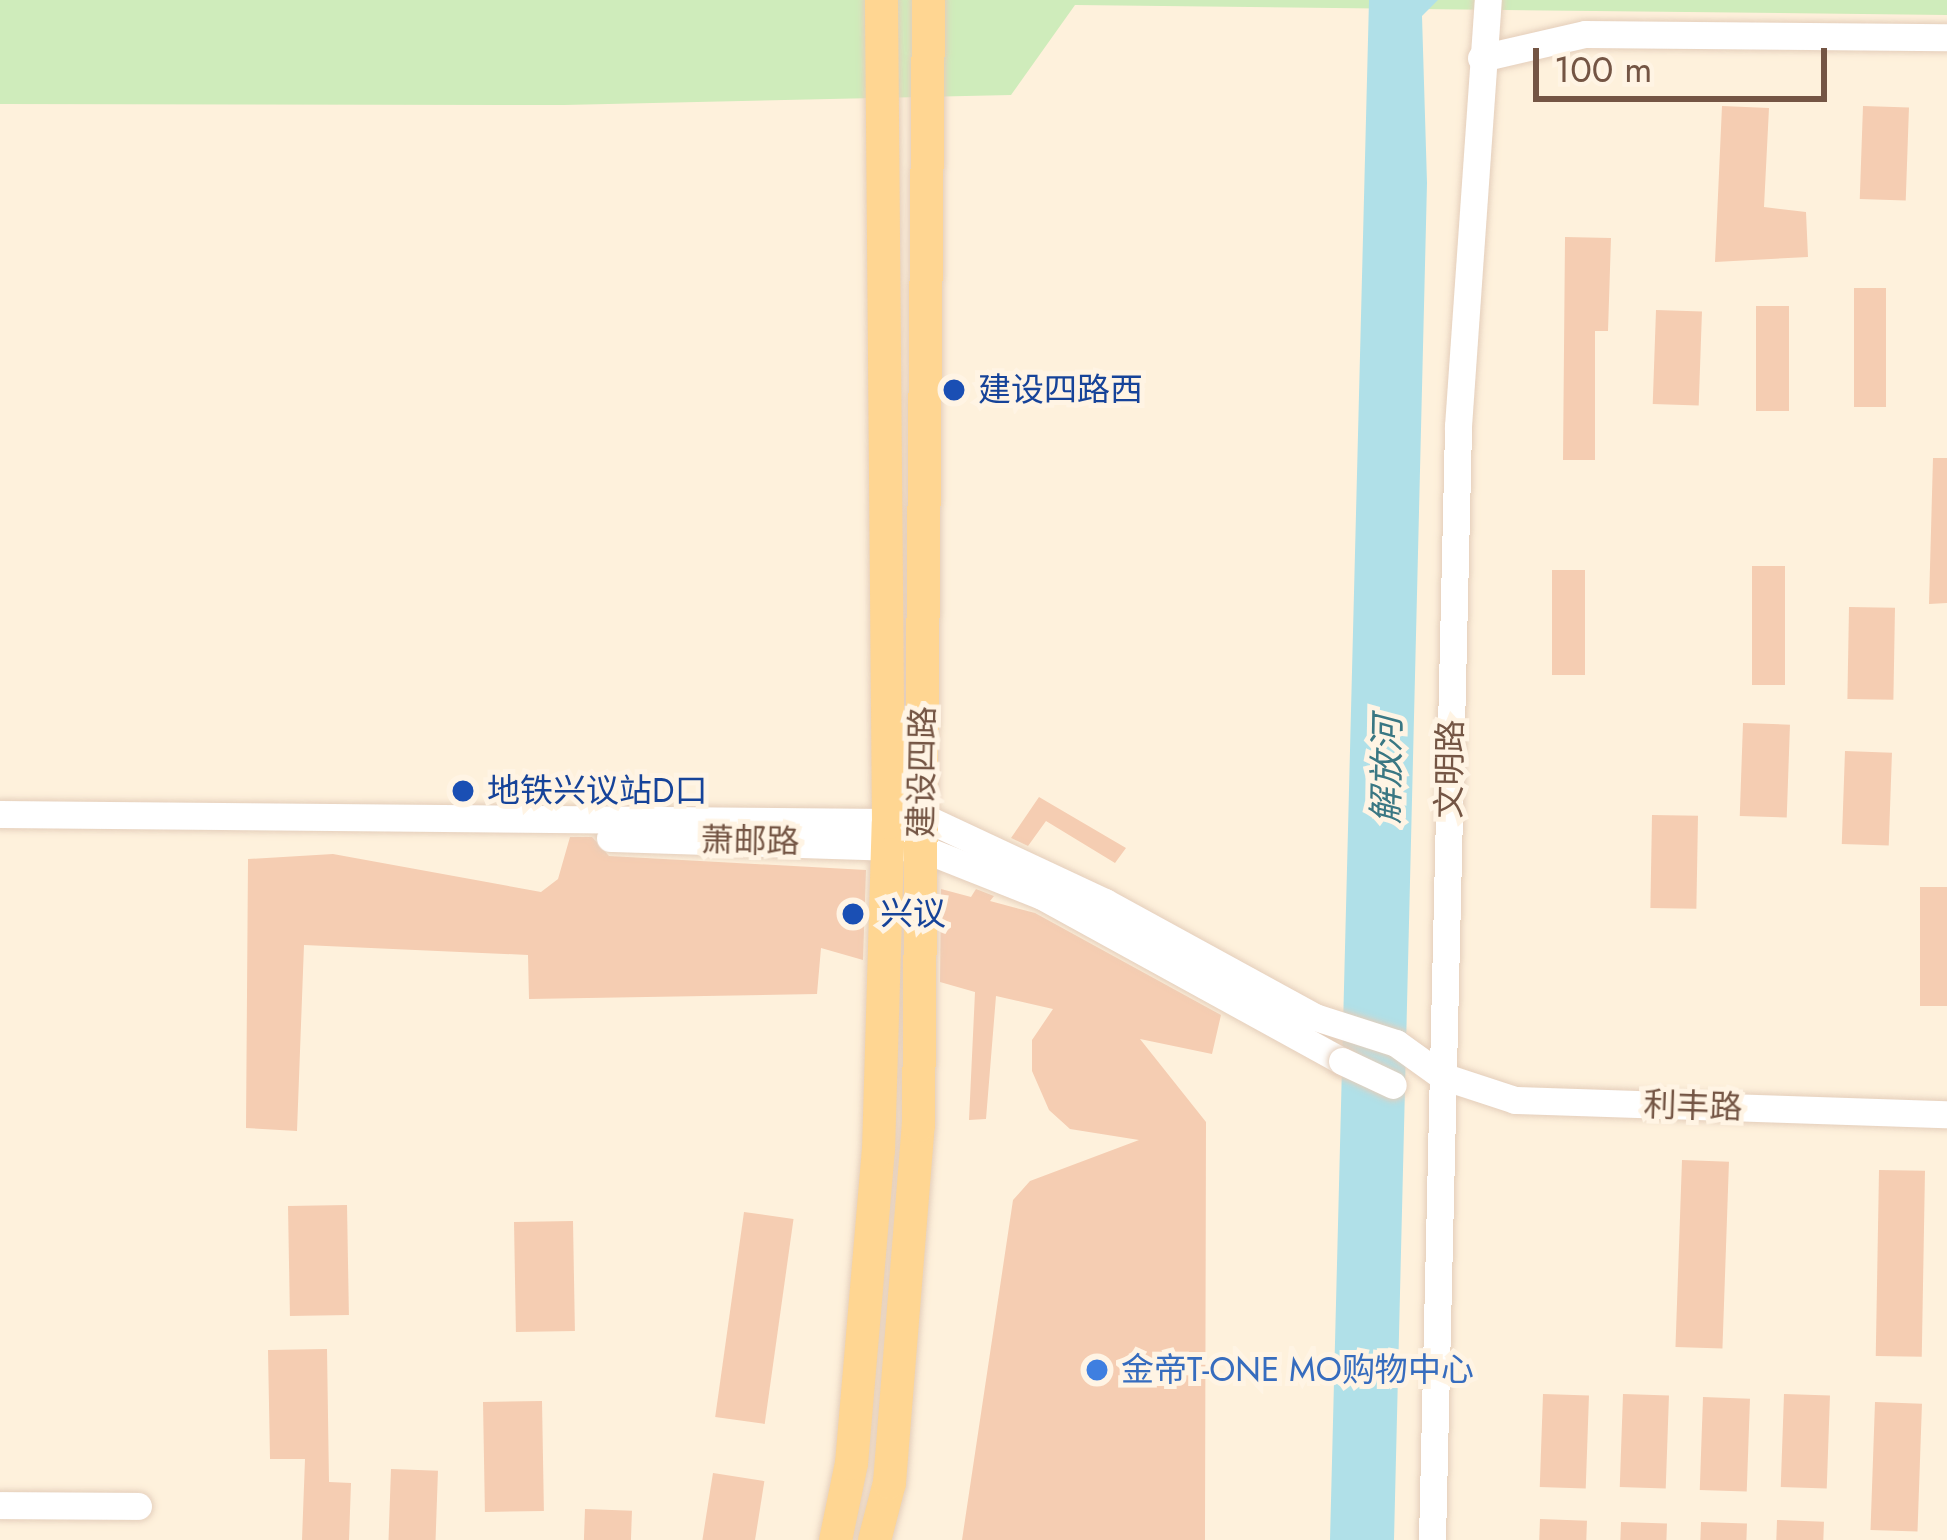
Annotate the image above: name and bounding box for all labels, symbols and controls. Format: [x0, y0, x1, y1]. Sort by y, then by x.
scale bar [1539, 24, 1833, 98]
text: 100 m [1554, 43, 1652, 95]
place label: 建设四路西 [978, 370, 1143, 410]
marker: 建设四路西 [941, 377, 967, 403]
street label: 建设四路 [901, 706, 943, 838]
water label: 解放河 [1364, 716, 1410, 824]
street label: 文明路 [1429, 719, 1471, 819]
place label: 地铁兴议站D口 [487, 771, 707, 811]
marker: 地铁兴议站D口 [450, 778, 476, 804]
street label: 萧邮路 [700, 820, 800, 862]
place label: 兴议 [880, 894, 946, 934]
marker: 兴议 [837, 898, 869, 930]
street label: 利丰路 [1643, 1084, 1743, 1128]
place label: 金帝T-ONE MO购物中心 [1121, 1350, 1474, 1390]
marker: 金帝T-ONE MO购物中心 [1084, 1357, 1110, 1383]

